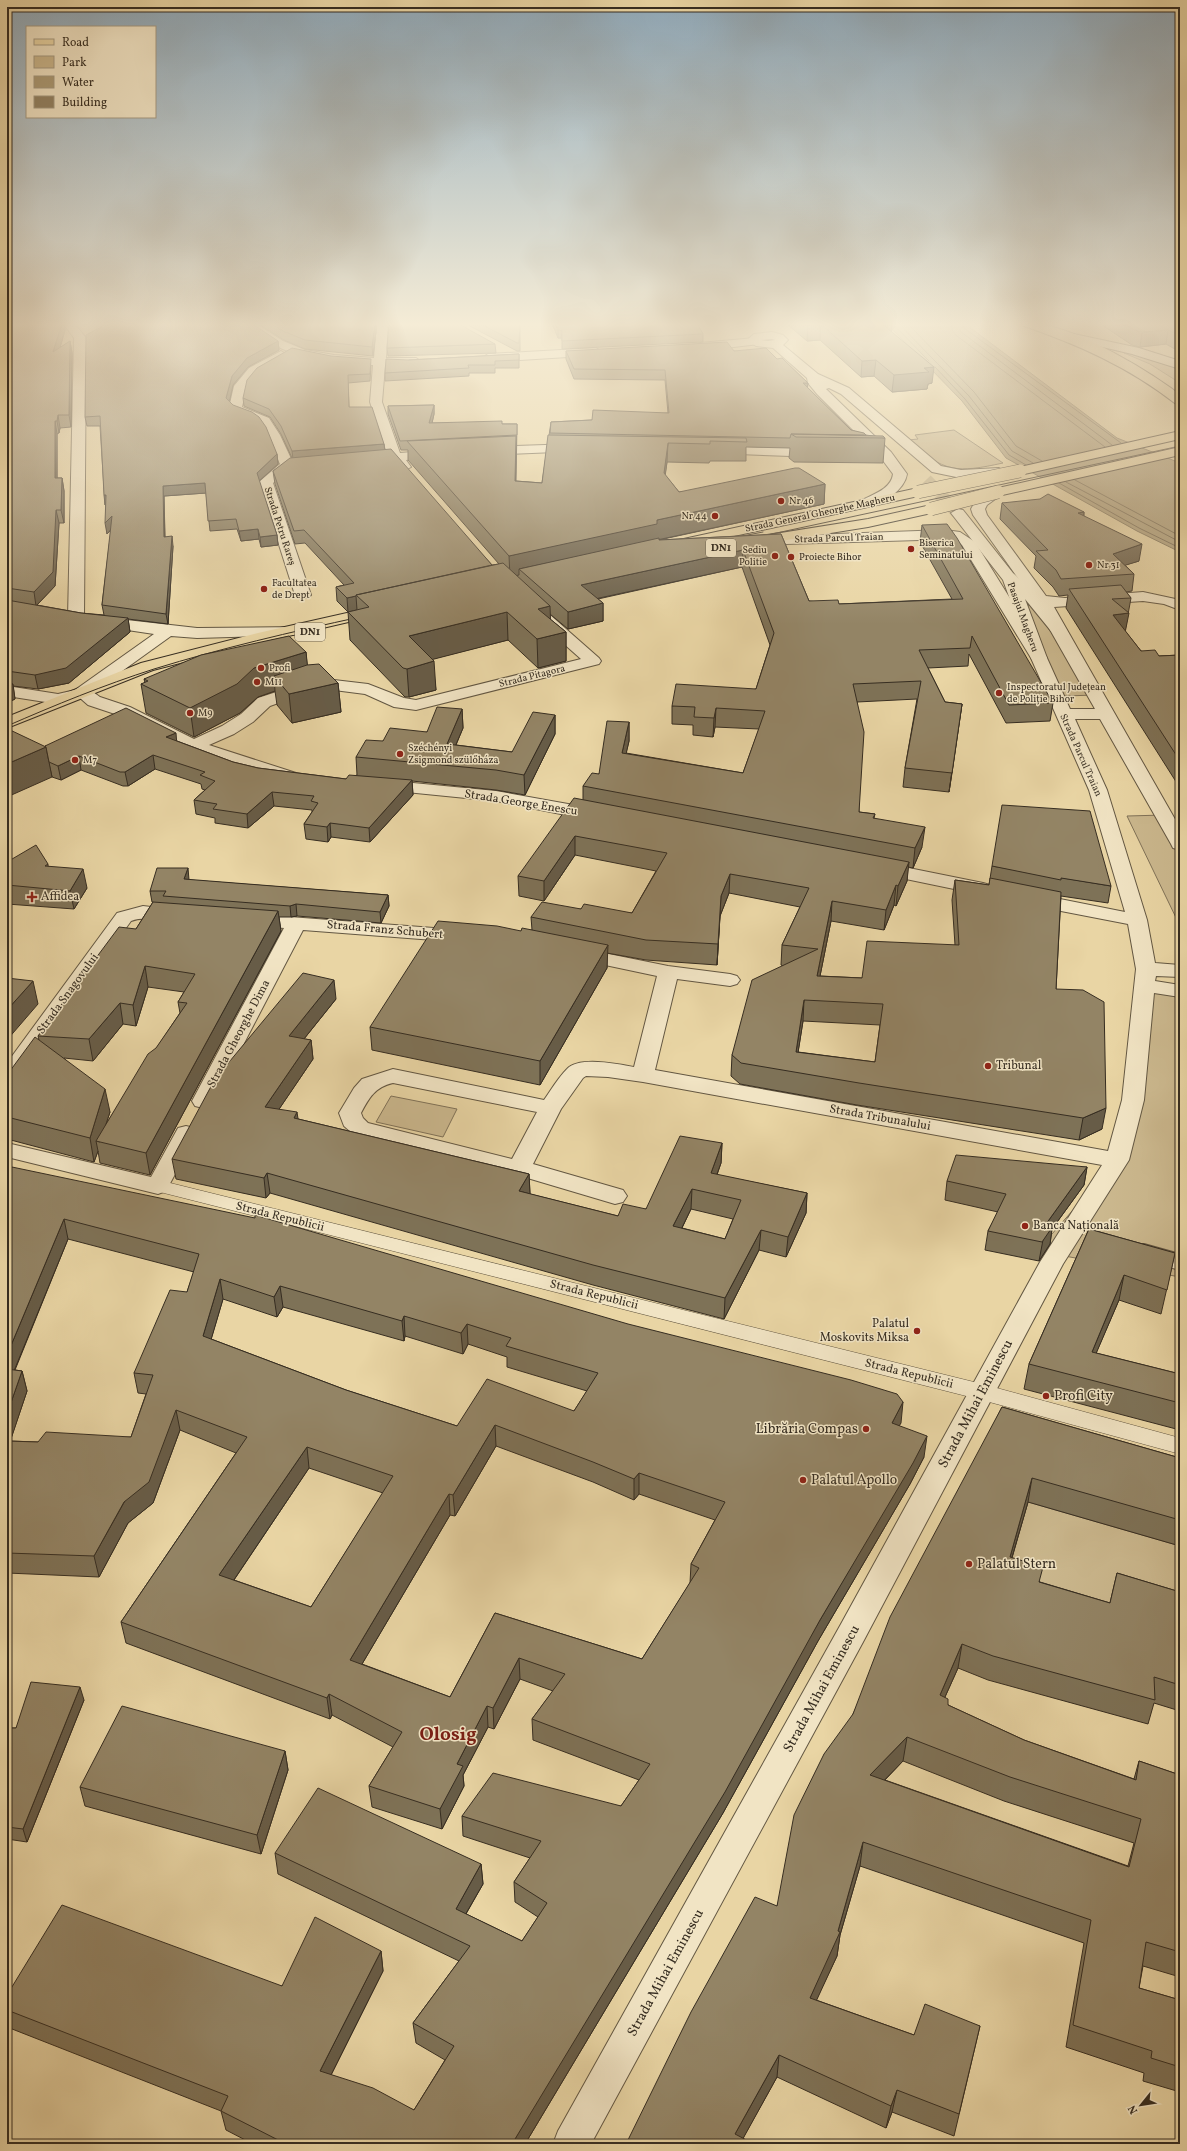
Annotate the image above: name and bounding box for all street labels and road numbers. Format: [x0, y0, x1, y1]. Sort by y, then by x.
street label: Strada Petru Rareș [261, 485, 299, 567]
street label: Strada General Gheorghe Magheru [744, 490, 897, 536]
street label: Strada Parcul Traian [794, 529, 884, 547]
road number: DN1 [706, 539, 736, 557]
street label: Pasajul Magheru [1004, 580, 1042, 654]
road number: DN1 [295, 623, 325, 641]
street label: Strada Pitagora [497, 661, 567, 691]
street label: Strada Parcul Traian [1056, 711, 1106, 799]
street label: Strada George Enescu [463, 786, 579, 820]
street label: Strada Franz Schubert [326, 917, 444, 943]
street label: Strada Snagovului [33, 950, 103, 1038]
street label: Strada Gheorghe Dima [204, 977, 274, 1091]
street label: Strada Tribunalului [828, 1101, 932, 1135]
street label: Strada Republicii [234, 1198, 326, 1236]
street label: Strada Republicii [548, 1276, 640, 1314]
street label: Strada Mihai Eminescu [934, 1336, 1018, 1472]
street label: Strada Republicii [863, 1355, 955, 1393]
street label: Strada Mihai Eminescu [779, 1622, 865, 1756]
street label: Strada Mihai Eminescu [623, 1906, 709, 2040]

